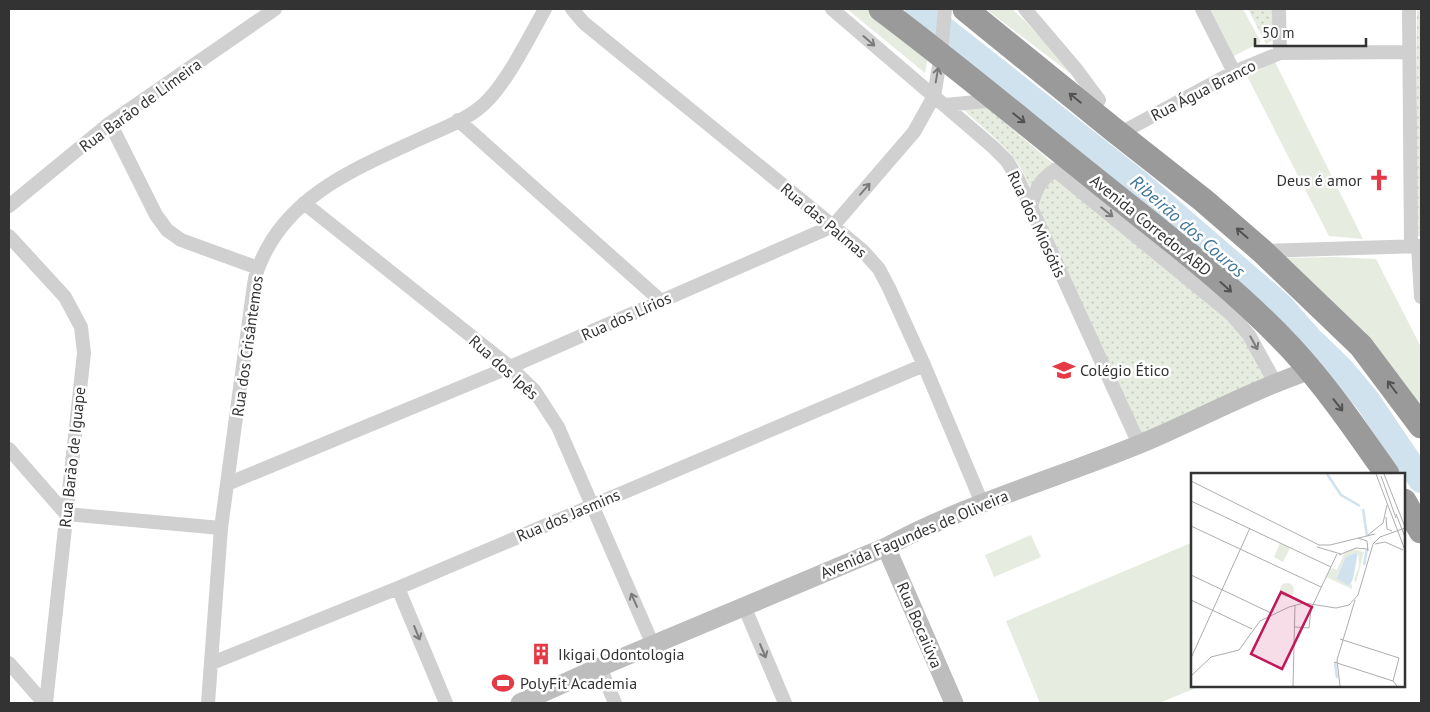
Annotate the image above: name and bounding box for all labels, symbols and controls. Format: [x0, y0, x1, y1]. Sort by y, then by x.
scale bar [1255, 15, 1366, 47]
text: 50 m [1262, 23, 1295, 42]
one-way arrow [863, 35, 876, 46]
street label: Rua Barão de Limeira [75, 54, 205, 156]
street label: Rua Água Branco [1147, 55, 1259, 125]
one-way arrow [933, 67, 943, 83]
one-way arrow [1069, 93, 1082, 104]
one-way arrow [1013, 112, 1026, 123]
street label: Rua dos Miosótis [1003, 167, 1071, 281]
church icon: Deus é amor [1366, 167, 1392, 193]
street label: Avenida Corredor ABD [1086, 170, 1216, 280]
water label: Ribeirão dos Couros [1126, 170, 1251, 283]
place label: Deus é amor [1276, 170, 1363, 190]
street label: Rua das Palmas [777, 178, 871, 262]
one-way arrow [860, 182, 871, 195]
one-way arrow [1100, 206, 1113, 217]
one-way arrow [1236, 227, 1249, 239]
street label: Rua dos Crisântemos [227, 274, 267, 418]
one-way arrow [1220, 282, 1233, 293]
street label: Rua dos Lírios [578, 287, 674, 345]
street label: Rua dos Ipês [465, 331, 543, 404]
one-way arrow [1249, 335, 1259, 349]
school or university icon: Colégio Ético [1051, 357, 1077, 383]
place label: Colégio Ético [1080, 360, 1169, 380]
one-way arrow [1387, 380, 1397, 394]
street label: Rua Barão de Iguape [55, 386, 89, 528]
one-way arrow [1332, 398, 1343, 411]
inset map [1191, 473, 1405, 687]
street label: Rua dos Jasmins [513, 484, 623, 546]
street label: Avenida Fagundes de Oliveira [817, 485, 1011, 583]
street label: Rua Bocaiúva [893, 579, 947, 671]
one-way arrow [628, 593, 638, 608]
one-way arrow [412, 625, 422, 640]
building icon: Ikigai Odontologia [528, 641, 554, 667]
one-way arrow [759, 643, 769, 658]
place label: Ikigai Odontologia [558, 644, 684, 664]
sports icon: PolyFit Academia [490, 670, 516, 696]
place label: PolyFit Academia [520, 673, 637, 693]

